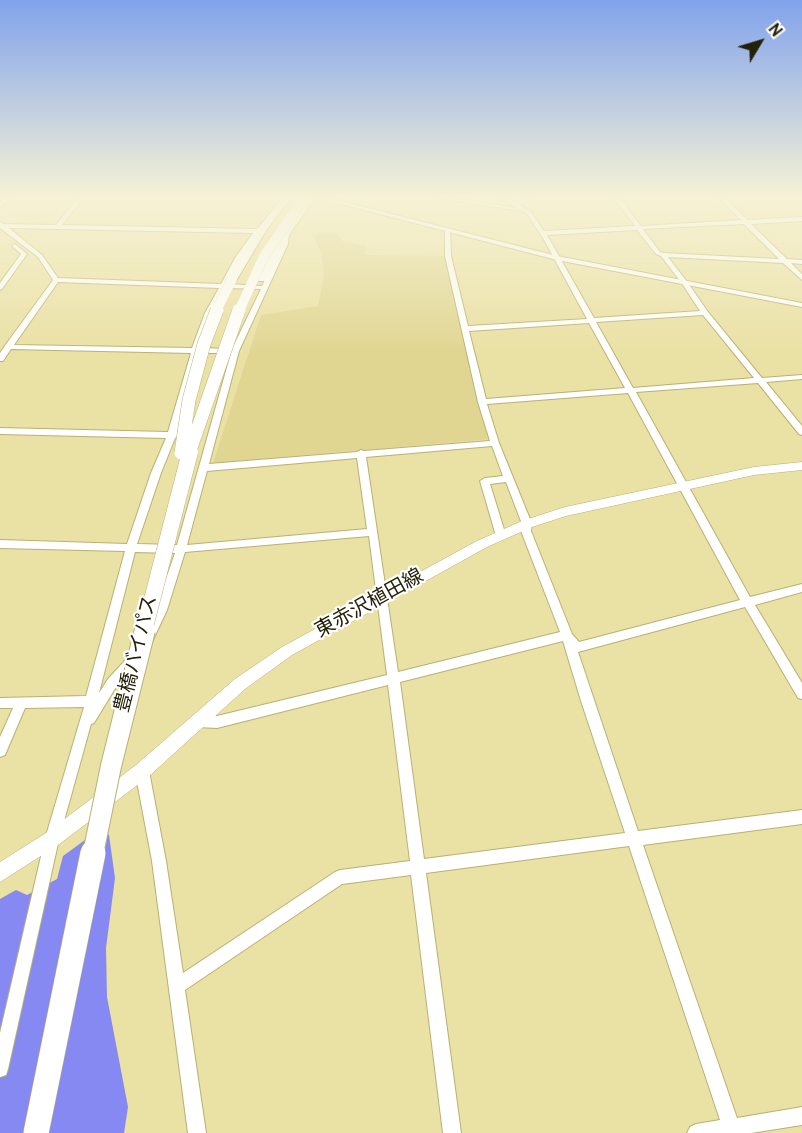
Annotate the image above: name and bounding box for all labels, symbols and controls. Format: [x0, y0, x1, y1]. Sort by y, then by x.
north arrow [730, 12, 790, 72]
text: N [763, 20, 786, 42]
street label: 東赤沢植田線 [312, 565, 428, 645]
street label: 豊橋バイパス [112, 593, 164, 715]

